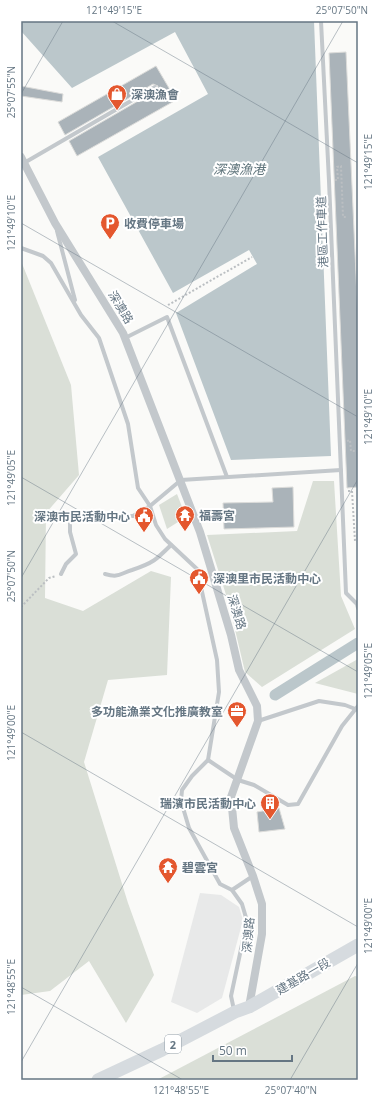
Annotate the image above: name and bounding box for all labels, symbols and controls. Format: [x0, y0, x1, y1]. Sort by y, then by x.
text: 121°49'15"E [86, 3, 142, 17]
text: 25°07'50"N [316, 3, 368, 17]
text: 25°07'55"N [4, 66, 18, 118]
shop icon: 深澳漁會 [106, 83, 128, 111]
place label: 深澳漁會 [131, 86, 179, 103]
text: 121°49'15"E [361, 134, 375, 190]
water label: 深澳漁港 [213, 160, 267, 178]
text: 121°49'10"E [4, 195, 18, 251]
street label: 港區工作車道 [312, 196, 332, 268]
parking icon: 收費停車場 [99, 212, 121, 240]
place label: 收費停車場 [124, 215, 184, 232]
street label: 深澳路 [104, 287, 138, 327]
text: 121°49'10"E [361, 389, 375, 445]
text: 121°49'05"E [4, 450, 18, 506]
temple icon: 福壽宮 [174, 504, 196, 532]
public building icon: 深澳市民活動中心 [133, 505, 155, 533]
place label: 福壽宮 [199, 507, 235, 524]
place label: 深澳市民活動中心 [34, 508, 130, 525]
text: 25°07'50"N [4, 550, 18, 602]
public building icon: 深澳里市民活動中心 [188, 567, 210, 595]
place label: 深澳里市民活動中心 [213, 570, 321, 587]
street label: 深澳路 [224, 592, 250, 632]
text: 121°49'05"E [361, 643, 375, 699]
office icon: 多功能漁業文化推廣教室 [226, 700, 248, 728]
place label: 多功能漁業文化推廣教室 [91, 703, 223, 720]
text: 121°49'00"E [4, 705, 18, 761]
building icon: 瑞濱市民活動中心 [259, 792, 281, 820]
place label: 瑞濱市民活動中心 [160, 795, 256, 812]
temple icon: 碧雲宮 [157, 856, 179, 884]
place label: 碧雲宮 [182, 859, 218, 876]
text: 121°49'00"E [361, 898, 375, 954]
street label: 深澳路 [238, 916, 258, 954]
street label: 建基路一段 [273, 954, 333, 998]
text: 121°48'55"E [4, 959, 18, 1015]
road number: 2 [165, 1035, 181, 1053]
scale bar [213, 1037, 292, 1063]
text: 50 m [219, 1042, 247, 1059]
text: 121°48'55"E [153, 1083, 209, 1097]
text: 25°07'40"N [265, 1083, 317, 1097]

